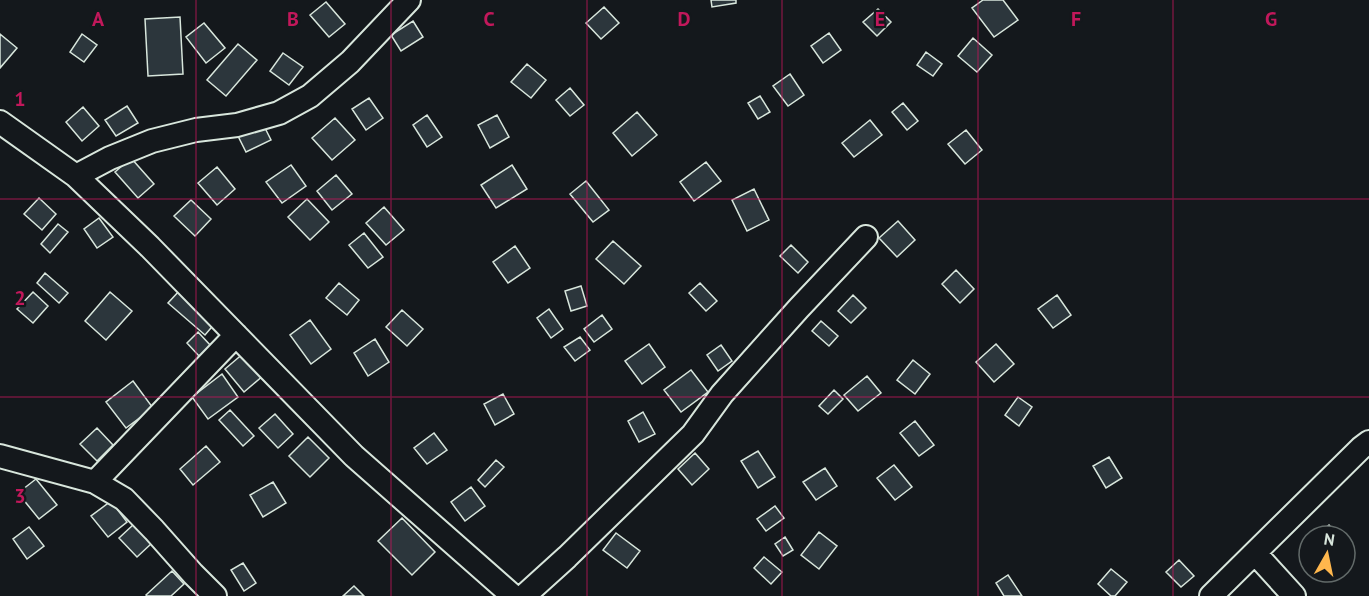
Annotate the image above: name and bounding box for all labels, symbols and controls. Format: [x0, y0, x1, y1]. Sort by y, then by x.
text: A [92, 6, 105, 32]
text: B [287, 6, 299, 32]
text: C [483, 6, 495, 32]
text: D [678, 6, 691, 32]
text: E [875, 6, 885, 32]
text: F [1071, 6, 1081, 32]
text: G [1265, 6, 1277, 32]
text: 1 [14, 86, 26, 112]
text: 2 [14, 285, 26, 311]
text: 3 [14, 483, 26, 509]
north arrow [1297, 524, 1357, 584]
text: N [1323, 528, 1336, 550]

